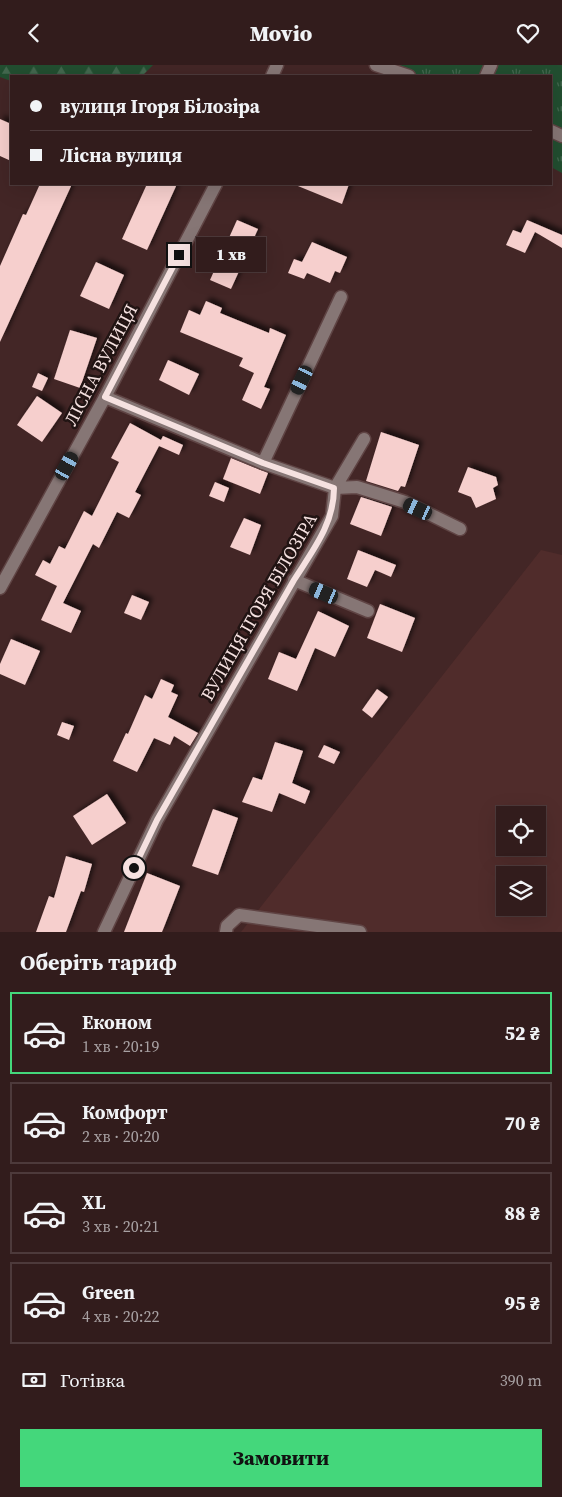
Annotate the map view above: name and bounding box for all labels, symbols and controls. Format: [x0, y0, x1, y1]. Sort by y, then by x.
text: Movio [250, 18, 312, 48]
icon: back [20, 19, 48, 47]
icon: heart [514, 19, 542, 47]
text: вулиця Ігоря Білозіра [60, 93, 260, 119]
text: Лісна вулиця [60, 142, 182, 168]
callout: 1 хв [196, 237, 266, 273]
text: 1 хв [216, 243, 246, 265]
route end [168, 244, 190, 266]
street label: ЛІСНА ВУЛИЦЯ [58, 300, 143, 430]
car [288, 363, 315, 397]
car [53, 449, 80, 483]
car [401, 496, 434, 522]
street label: ВУЛИЦЯ ІГОРЯ БІЛОЗІРА [195, 508, 323, 705]
car [307, 580, 340, 606]
map controls [496, 806, 546, 916]
button: locate [496, 806, 546, 856]
route start [123, 857, 145, 879]
button: layers [496, 866, 546, 916]
text: Оберіть тариф [20, 947, 177, 977]
text: Економ [82, 1009, 152, 1035]
icon: car [22, 1011, 67, 1056]
text: 52 ₴ [505, 1020, 540, 1046]
text: 1 хв · 20:19 [82, 1035, 159, 1057]
text: Комфорт [82, 1099, 168, 1125]
icon: car [22, 1101, 67, 1146]
text: 70 ₴ [505, 1110, 540, 1136]
text: 2 хв · 20:20 [82, 1125, 159, 1147]
text: XL [82, 1189, 105, 1215]
icon: car [22, 1191, 67, 1236]
text: 88 ₴ [505, 1200, 540, 1226]
text: 3 хв · 20:21 [82, 1215, 159, 1237]
text: Green [82, 1279, 135, 1305]
icon: car [22, 1281, 67, 1326]
text: 95 ₴ [505, 1290, 540, 1316]
text: 4 хв · 20:22 [82, 1305, 159, 1327]
icon: cash [20, 1366, 48, 1394]
text: Готівка [60, 1367, 125, 1393]
text: 390 m [500, 1369, 542, 1391]
button: Замовити [20, 1429, 542, 1487]

